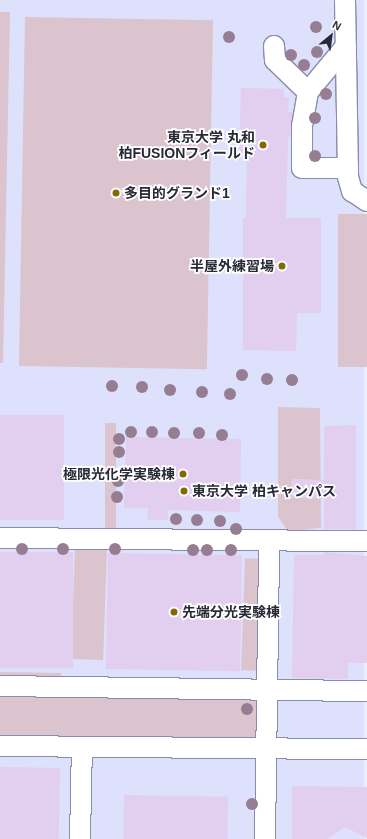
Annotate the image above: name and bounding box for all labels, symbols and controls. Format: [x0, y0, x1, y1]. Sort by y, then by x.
north arrow [311, 16, 351, 56]
text: N [330, 18, 343, 33]
place label: 東京大学 丸和 柏FUSIONフィールド [118, 129, 255, 162]
marker: 東京大学 丸和 柏FUSIONフィールド [258, 140, 268, 150]
place label: 多目的グランド1 [124, 185, 230, 201]
marker: 多目的グランド1 [111, 188, 121, 198]
place label: 半屋外練習場 [190, 258, 274, 274]
marker: 半屋外練習場 [277, 261, 287, 271]
place label: 極限光化学実験棟 [63, 466, 175, 482]
marker: 極限光化学実験棟 [178, 469, 188, 479]
place label: 東京大学 柏キャンパス [192, 483, 336, 499]
marker: 東京大学 柏キャンパス [179, 486, 189, 496]
place label: 先端分光実験棟 [182, 604, 280, 620]
marker: 先端分光実験棟 [169, 607, 179, 617]

